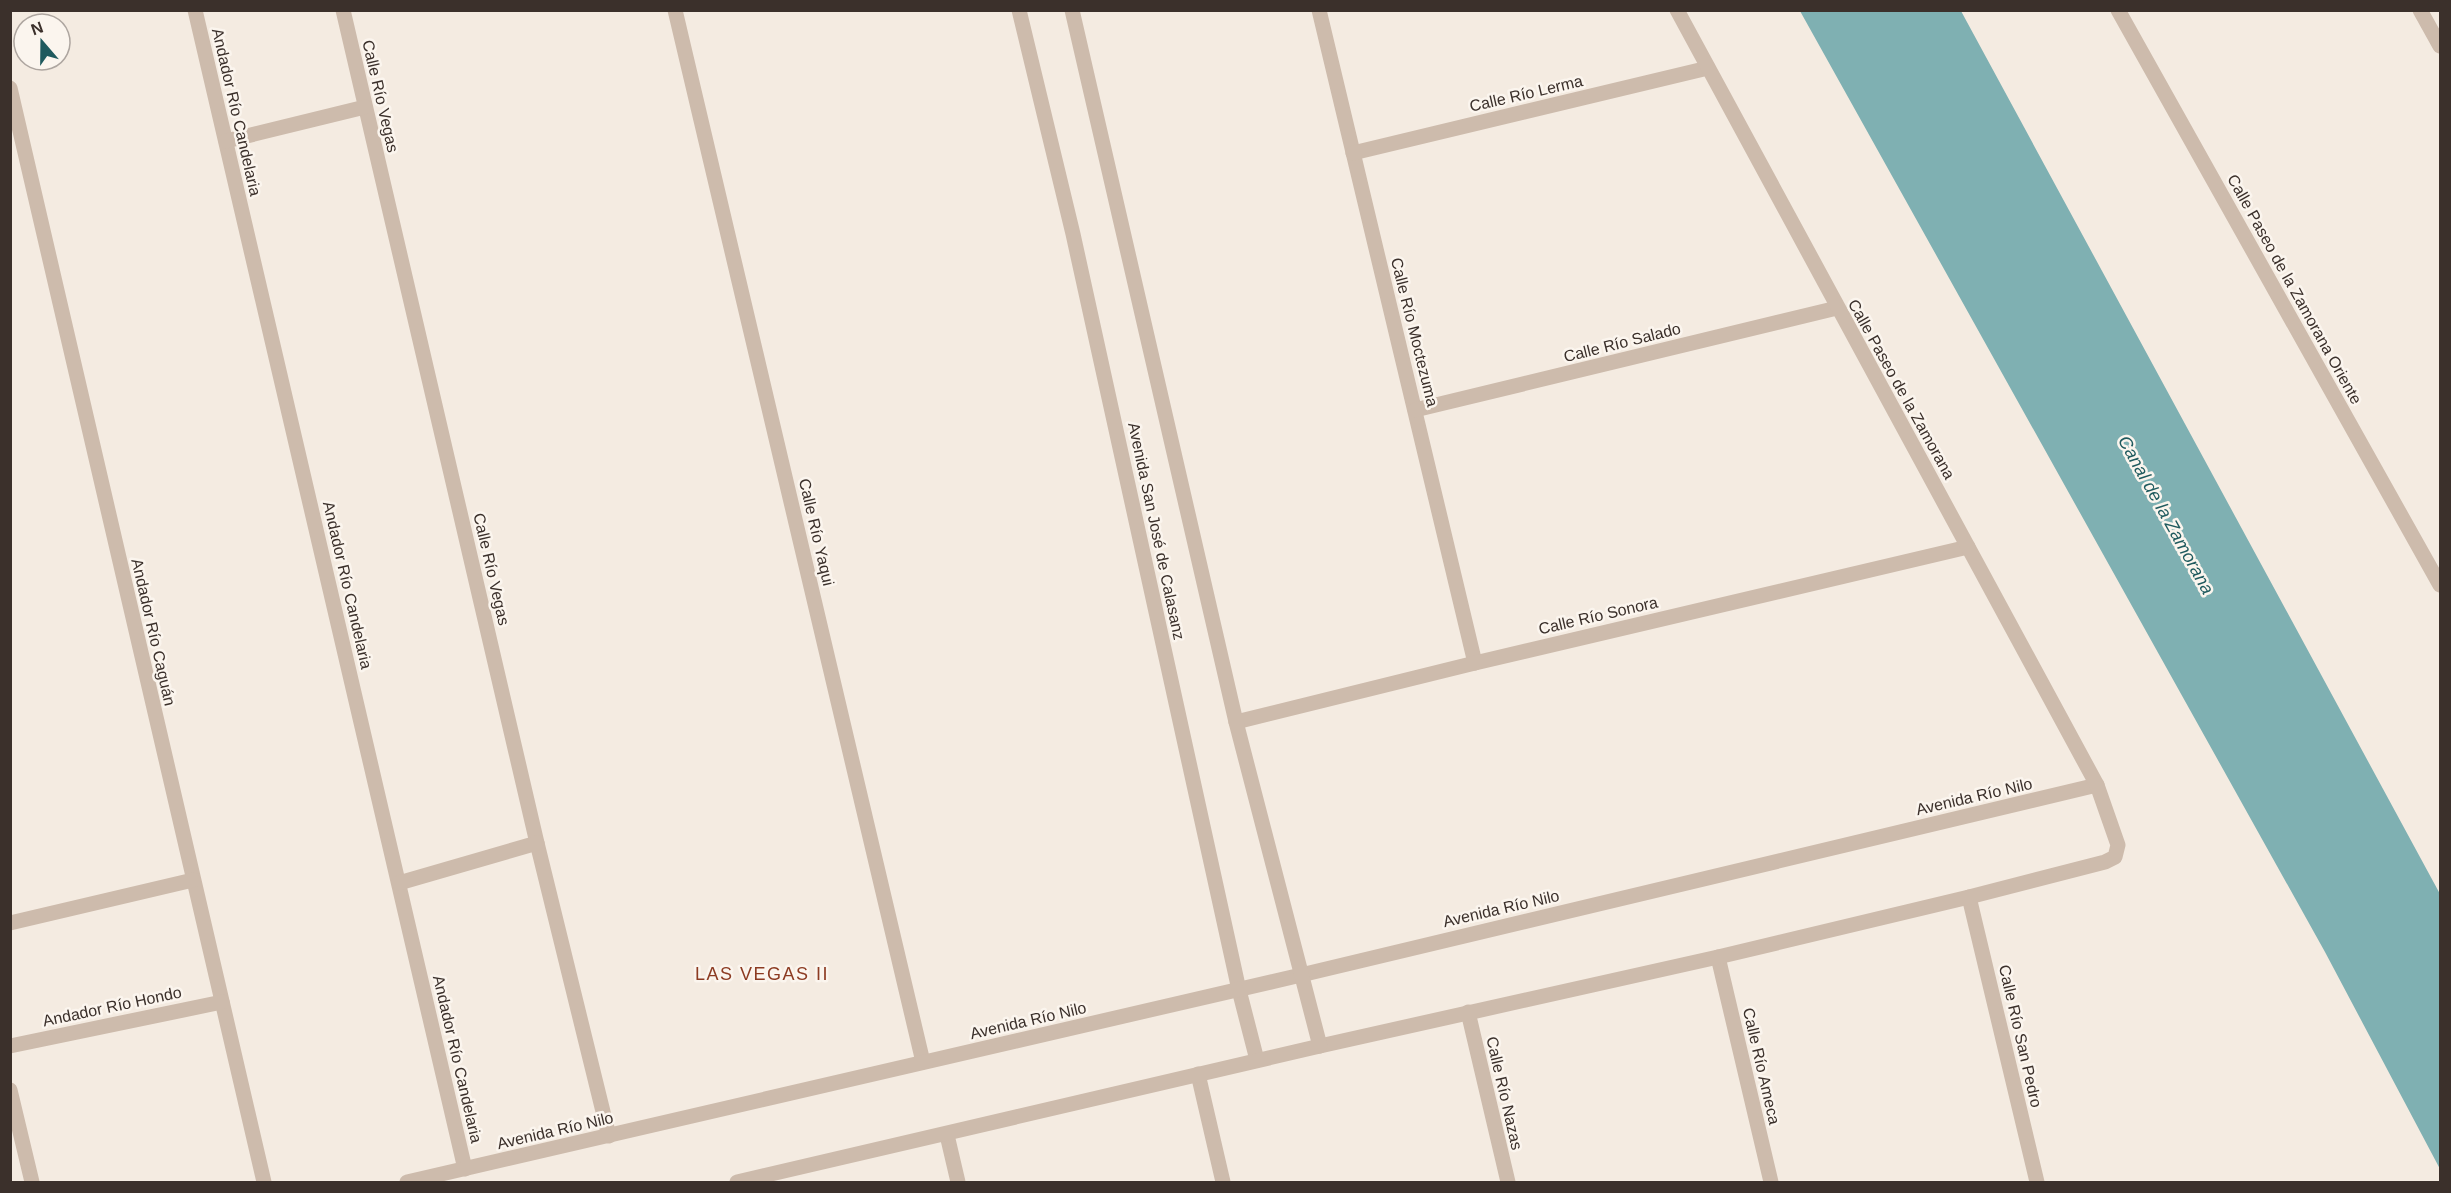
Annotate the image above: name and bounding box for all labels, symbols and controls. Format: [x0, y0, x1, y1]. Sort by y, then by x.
north arrow [12, 12, 72, 72]
text: N [29, 18, 45, 38]
street label: Andador Río Candelaria [209, 27, 264, 198]
street label: Calle Río Vegas [359, 38, 402, 154]
street label: Calle Río Lerma [1468, 72, 1584, 115]
street label: Calle Paseo de la Zamorana Oriente [2224, 172, 2365, 407]
street label: Calle Río Moctezuma [1388, 256, 1441, 408]
street label: Calle Paseo de la Zamorana [1845, 296, 1958, 482]
street label: Calle Río Salado [1562, 320, 1683, 365]
street label: Avenida San José de Calasanz [1125, 421, 1188, 641]
water label: Canal de la Zamorana [2114, 432, 2218, 598]
street label: Calle Río Yaqui [796, 477, 837, 587]
street label: Andador Río Candelaria [320, 500, 375, 671]
street label: Calle Río Vegas [470, 511, 513, 627]
street label: Andador Río Caguán [128, 557, 179, 707]
street label: Calle Río Sonora [1537, 593, 1659, 637]
street label: Avenida Río Nilo [1914, 775, 2034, 818]
street label: Avenida Río Nilo [1441, 887, 1561, 930]
street label: Calle Río San Pedro [1996, 963, 2045, 1109]
district label: LAS VEGAS II [695, 964, 829, 984]
street label: Andador Río Candelaria [430, 974, 485, 1145]
street label: Andador Río Hondo [41, 983, 183, 1030]
street label: Avenida Río Nilo [968, 999, 1088, 1042]
street label: Calle Río Ameca [1740, 1006, 1783, 1126]
street label: Calle Río Nazas [1483, 1035, 1526, 1151]
street label: Avenida Río Nilo [495, 1109, 615, 1152]

